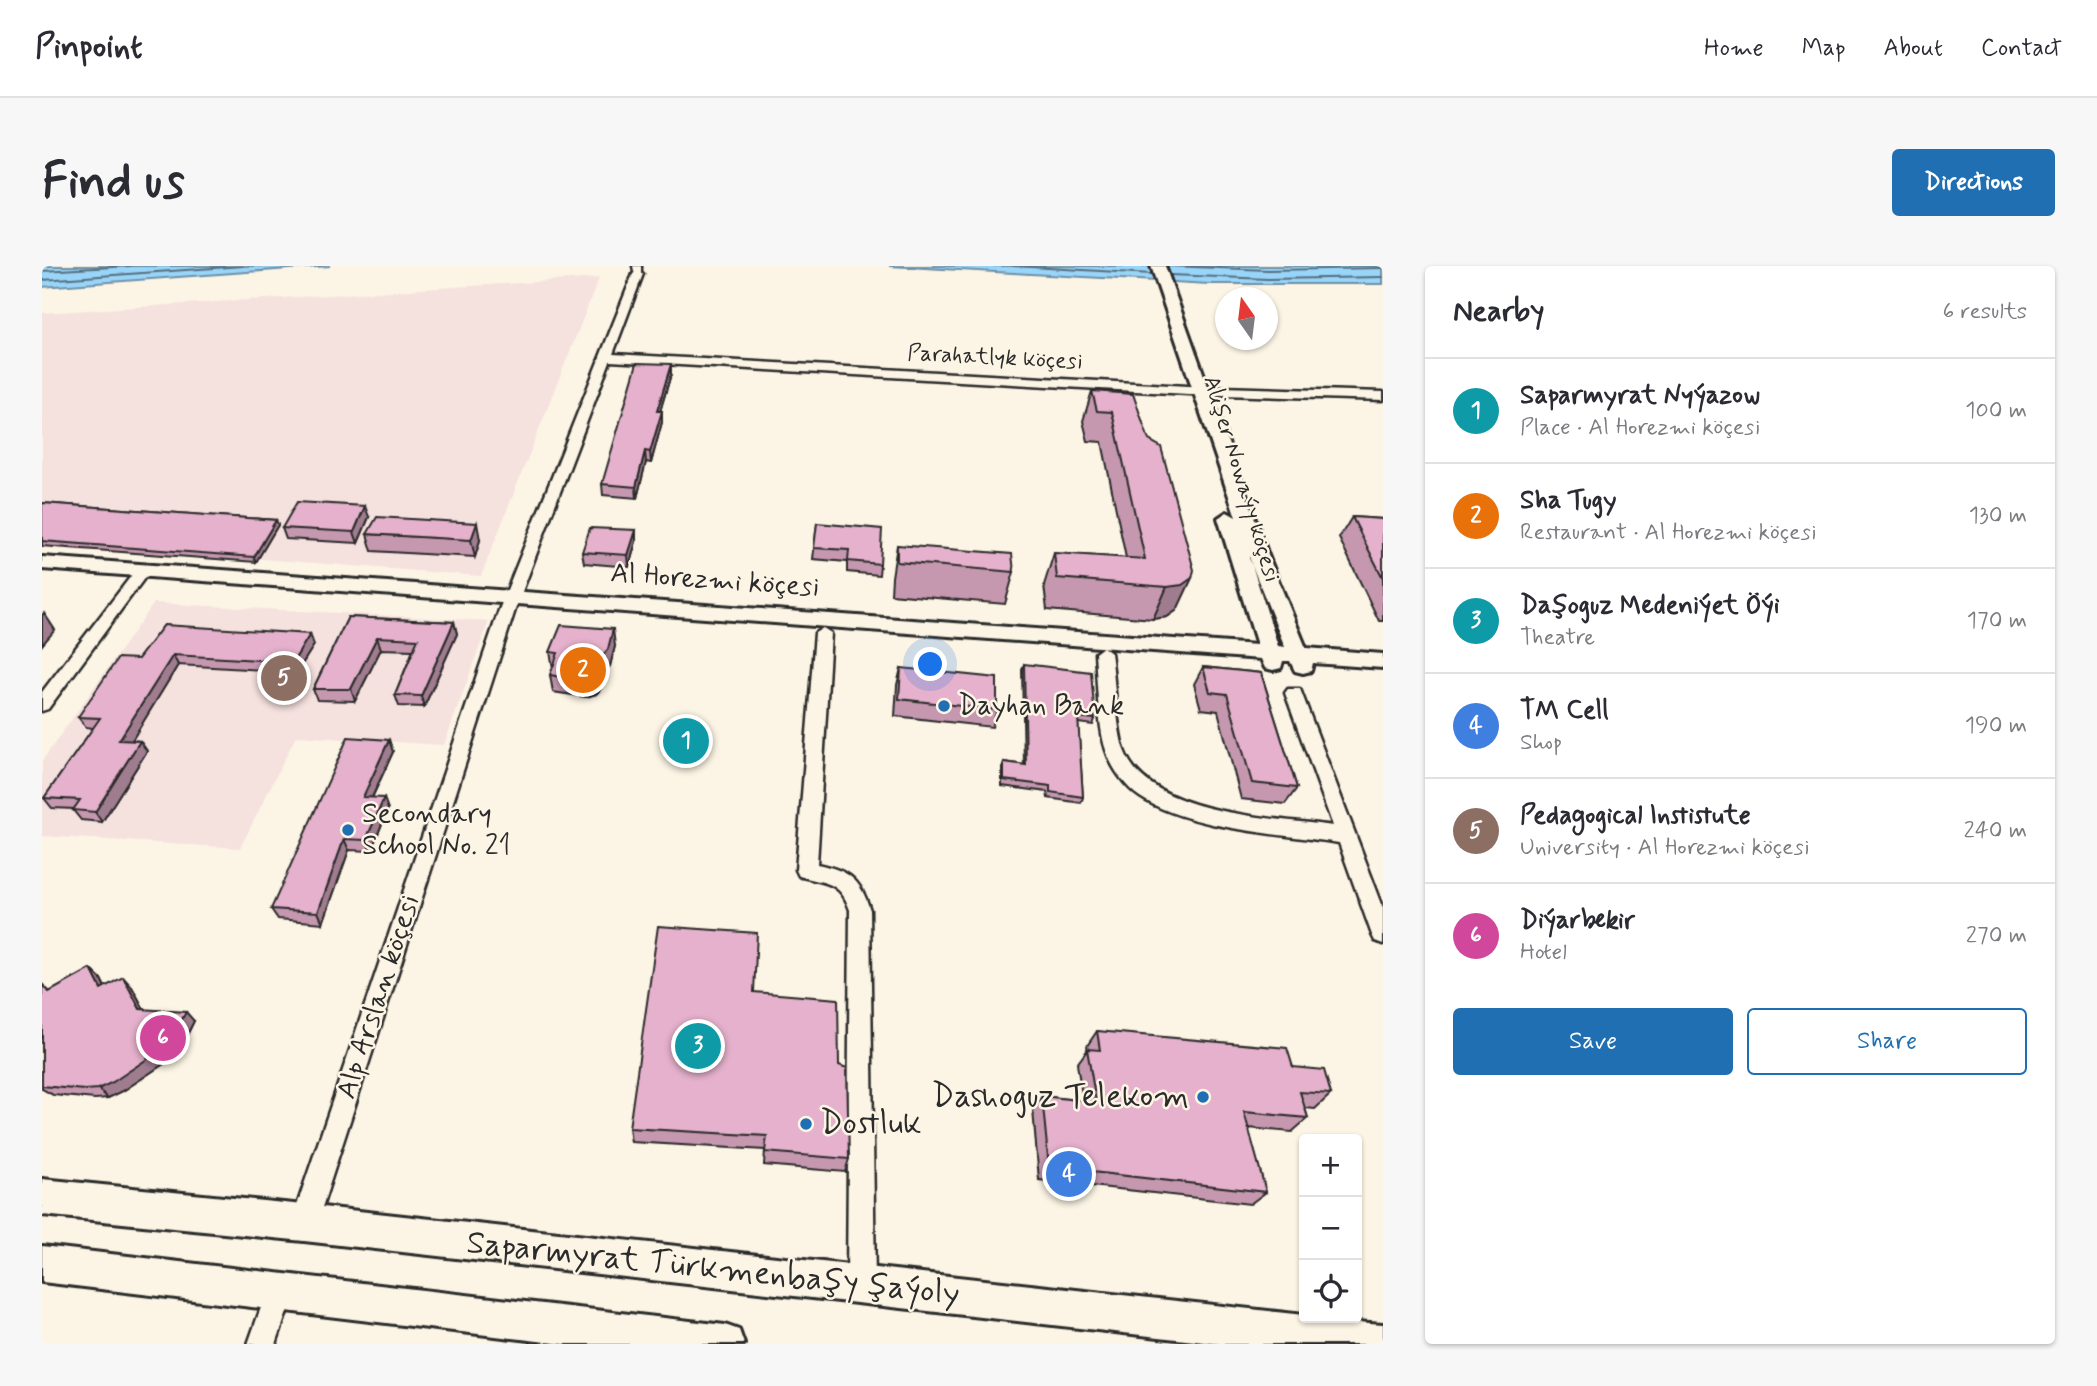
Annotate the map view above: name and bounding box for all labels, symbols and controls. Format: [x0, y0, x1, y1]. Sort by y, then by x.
text: Pinpoint [35, 26, 143, 70]
text: Home [1704, 33, 1764, 64]
text: Map [1802, 33, 1846, 64]
text: About [1884, 33, 1943, 64]
text: Contact [1981, 33, 2062, 64]
button: Directions [1892, 149, 2055, 216]
text: Find us [42, 150, 185, 215]
north arrow [1215, 287, 1278, 350]
text: Nearby [1453, 292, 1544, 331]
text: 6 results [1943, 297, 2027, 327]
street label: Parahatlyk köçesi [907, 338, 1083, 378]
street label: Alişer Nowaýy köçesi [1195, 372, 1287, 586]
text: Saparmyrat Nyýazow [1520, 379, 1760, 413]
text: 1 [1471, 396, 1481, 426]
text: 100 m [1965, 396, 2027, 426]
text: Place · Al Horezmi köçesi [1520, 413, 1760, 443]
text: Sha Tugy [1520, 484, 1616, 518]
text: 2 [1470, 501, 1482, 531]
text: 130 m [1969, 501, 2027, 531]
text: Restaurant · Al Horezmi köçesi [1520, 518, 1817, 548]
street label: Al Horezmi köçesi [609, 555, 821, 607]
text: Daşoguz Medeniýet Öýi [1520, 589, 1780, 623]
text: 3 [1471, 606, 1481, 636]
text: 170 m [1967, 606, 2027, 636]
text: Theatre [1520, 623, 1595, 653]
pin: 2 [560, 644, 606, 696]
your location [913, 647, 947, 681]
pin: 5 [261, 652, 307, 704]
place label: Dayhan Bank [958, 688, 1124, 725]
text: TM Cell [1520, 694, 1609, 728]
marker: Dayhan Bank [936, 698, 952, 714]
text: 4 [1469, 711, 1483, 741]
text: 190 m [1965, 711, 2027, 741]
pin: 1 [663, 715, 709, 767]
text: Shop [1520, 728, 1562, 758]
place label: Secondary School No. 21 [362, 796, 511, 865]
text: Pedagogical Instistute [1520, 799, 1751, 833]
text: 5 [1469, 816, 1483, 846]
text: 240 m [1963, 816, 2027, 846]
marker: Secondary School No. 21 [340, 822, 356, 838]
text: University · Al Horezmi köçesi [1520, 833, 1810, 863]
street label: Alp Arslan köçesi [329, 890, 429, 1104]
text: Diýarbekir [1520, 904, 1635, 938]
text: 6 [1470, 921, 1482, 951]
text: 270 m [1966, 921, 2027, 951]
text: Hotel [1520, 938, 1567, 968]
button: Save [1453, 1008, 1733, 1075]
button: Share [1747, 1008, 2027, 1075]
pin: 6 [140, 1012, 186, 1064]
pin: 3 [675, 1020, 721, 1072]
place label: Dashoguz Telekom [931, 1075, 1189, 1119]
marker: Dashoguz Telekom [1195, 1089, 1211, 1105]
place label: Dostluk [820, 1102, 922, 1146]
marker: Dostluk [798, 1116, 814, 1132]
map controls [1299, 1134, 1362, 1323]
button: + [1299, 1134, 1362, 1197]
pin: 4 [1046, 1148, 1092, 1200]
button: − [1299, 1197, 1362, 1260]
street label: Saparmyrat Türkmenbaşy şaýoly [464, 1221, 962, 1317]
button: locate [1299, 1260, 1362, 1323]

